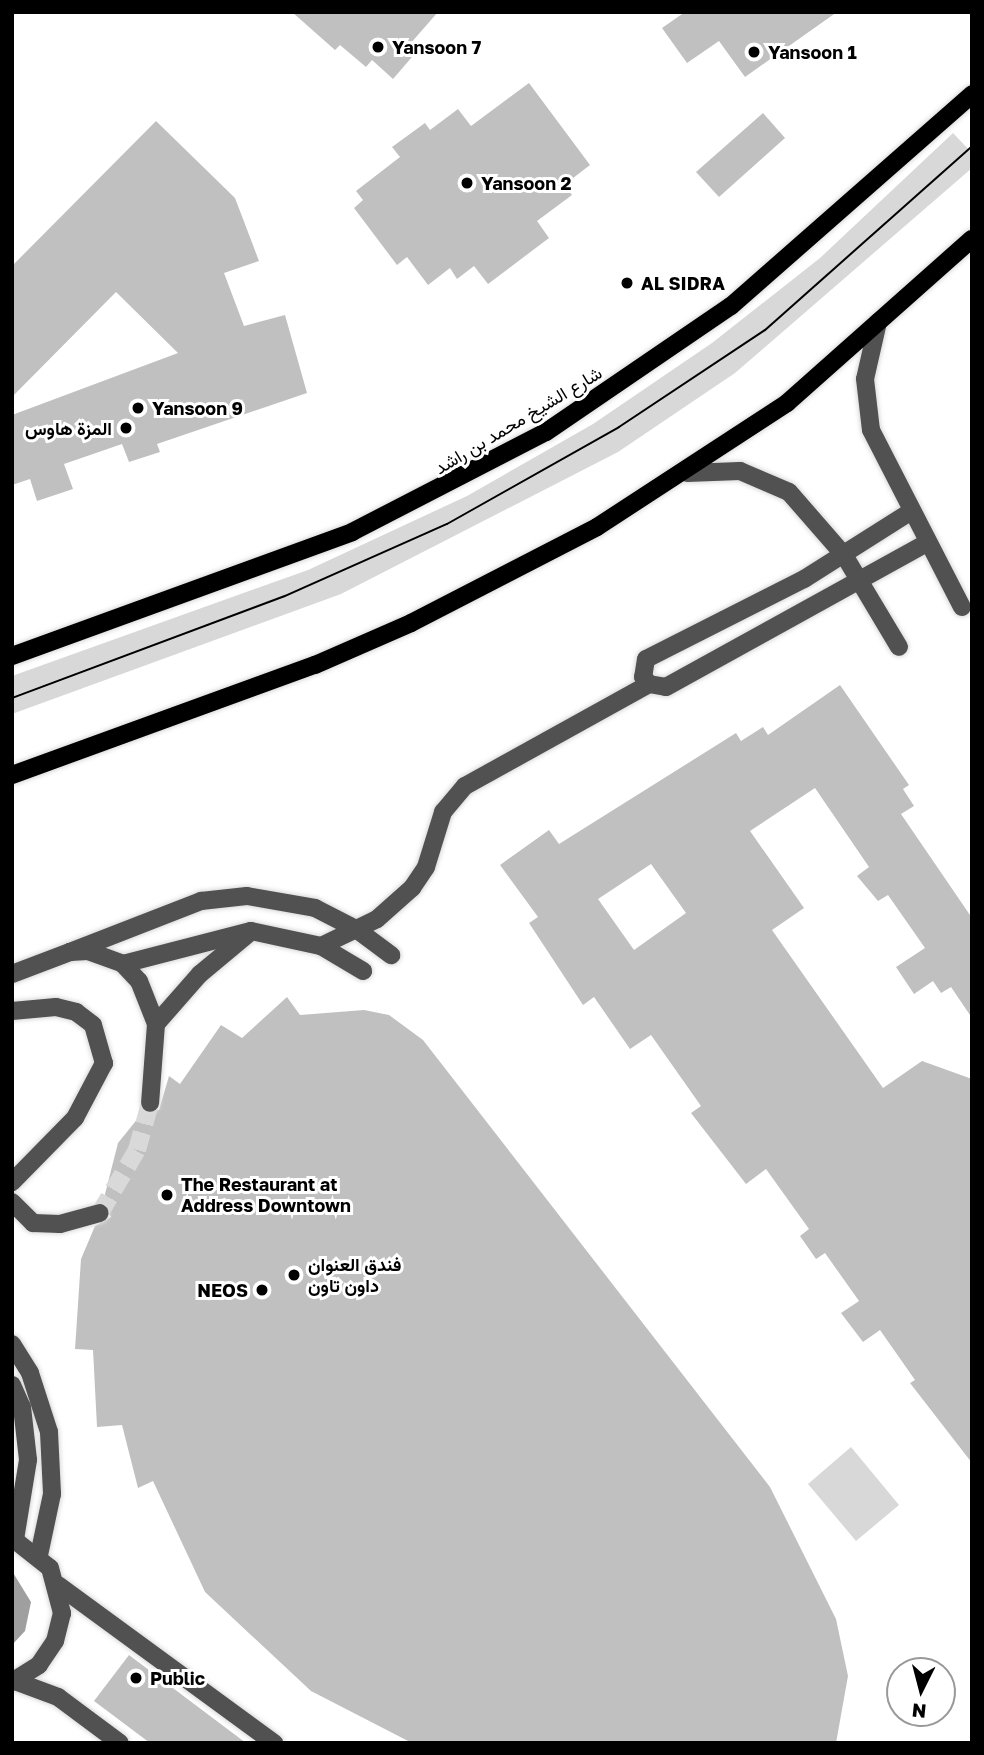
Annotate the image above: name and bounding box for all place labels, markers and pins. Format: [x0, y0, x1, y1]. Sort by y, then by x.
place label: Yansoon 7 [392, 36, 481, 58]
marker: Yansoon 7 [370, 39, 386, 55]
place label: Yansoon 1 [768, 41, 857, 63]
marker: Yansoon 1 [746, 44, 762, 60]
place label: Yansoon 2 [481, 172, 572, 194]
marker: Yansoon 2 [459, 175, 475, 191]
place label: AL SIDRA [641, 272, 725, 294]
marker: AL SIDRA [619, 275, 635, 291]
place label: Yansoon 9 [152, 397, 243, 419]
marker: Yansoon 9 [130, 400, 146, 416]
place label: المزة هاوس [25, 417, 112, 439]
marker: المزة هاوس [118, 420, 134, 436]
place label: The Restaurant at Address Downtown [181, 1174, 351, 1216]
marker: The Restaurant at Address Downtown [159, 1187, 175, 1203]
place label: فندق العنوان داون تاون [308, 1254, 401, 1296]
marker: فندق العنوان داون تاون [286, 1267, 302, 1283]
place label: NEOS [197, 1279, 248, 1301]
marker: NEOS [254, 1282, 270, 1298]
place label: Public [150, 1667, 205, 1689]
marker: Public [128, 1670, 144, 1686]

